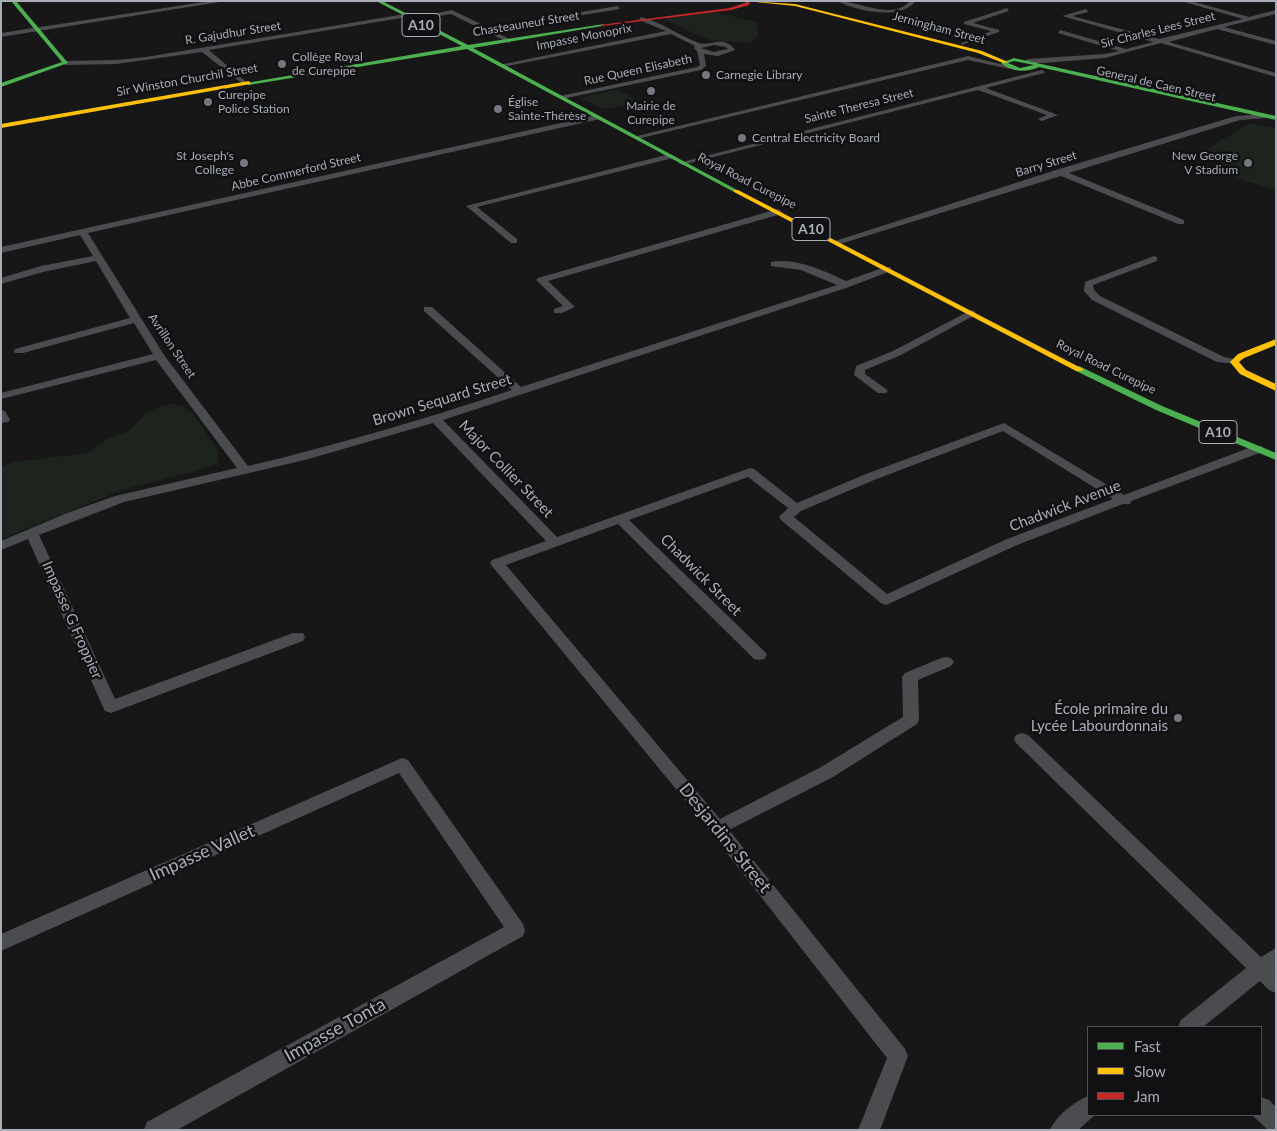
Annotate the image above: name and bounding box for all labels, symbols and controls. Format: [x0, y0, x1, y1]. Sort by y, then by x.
street label: Chasteauneuf Street [472, 8, 580, 40]
street label: Jerningham Street [891, 9, 987, 47]
street label: Sir Charles Lees Street [1099, 9, 1217, 51]
road number: A10 [402, 14, 440, 36]
street label: R. Gajudhur Street [184, 18, 282, 48]
street label: Impasse Monoprix [535, 21, 633, 53]
place label: Collège Royal de Curepipe [292, 50, 363, 78]
street label: Rue Queen Elisabeth [583, 52, 693, 88]
marker: Collège Royal de Curepipe [276, 58, 288, 70]
street label: Sir Winston Churchil Street [115, 60, 259, 100]
street label: General de Caen Street [1095, 63, 1217, 105]
place label: Carnegie Library [716, 68, 802, 82]
marker: Carnegie Library [700, 69, 712, 81]
marker: Mairie de Curepipe [645, 85, 657, 97]
street label: Sainte Theresa Street [803, 85, 915, 127]
place label: Curepipe Police Station [218, 88, 290, 116]
place label: Église Sainte-Thérèse [508, 95, 586, 123]
marker: Curepipe Police Station [202, 96, 214, 108]
place label: Mairie de Curepipe [626, 99, 676, 127]
marker: Église Sainte-Thérèse [492, 103, 504, 115]
place label: Central Electricity Board [752, 131, 880, 145]
marker: Central Electricity Board [736, 132, 748, 144]
street label: Barry Street [1014, 148, 1078, 180]
place label: St Joseph's College [176, 149, 234, 177]
place label: New George V Stadium [1172, 149, 1238, 177]
street label: Abbe Commerford Street [230, 150, 362, 194]
street label: Royal Road Curepipe [695, 150, 799, 212]
marker: St Joseph's College [238, 157, 250, 169]
marker: New George V Stadium [1242, 157, 1254, 169]
road number: A10 [792, 218, 830, 240]
street label: Avrillon Street [145, 311, 199, 381]
street label: Royal Road Curepipe [1054, 337, 1158, 397]
street label: Brown Sequard Street [370, 370, 514, 430]
street label: Major Collier Street [455, 417, 557, 521]
road number: A10 [1199, 421, 1237, 444]
street label: Chadwick Avenue [1007, 476, 1123, 536]
street label: Chadwick Street [657, 531, 745, 619]
street label: Impasse G Froppier [38, 558, 106, 682]
place label: École primaire du Lycée Labourdonnais [1031, 700, 1168, 735]
marker: École primaire du Lycée Labourdonnais [1172, 712, 1184, 724]
street label: Desjardins Street [674, 779, 776, 897]
street label: Impasse Vallet [146, 820, 258, 886]
street label: Impasse Tonta [281, 993, 389, 1067]
legend [1087, 1026, 1262, 1116]
text: Fast [1134, 1037, 1161, 1055]
text: Slow [1134, 1062, 1166, 1080]
text: Jam [1134, 1087, 1160, 1105]

